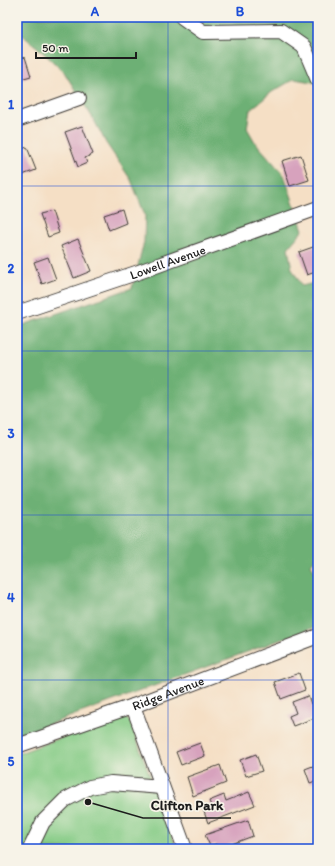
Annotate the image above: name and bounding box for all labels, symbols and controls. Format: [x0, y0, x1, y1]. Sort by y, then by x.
text: A [90, 4, 100, 19]
text: B [236, 4, 245, 19]
scale bar [36, 34, 136, 60]
text: 50 m [42, 41, 68, 55]
text: 1 [8, 97, 14, 112]
street label: Lowell Avenue [128, 242, 208, 283]
text: 2 [8, 261, 15, 276]
text: 3 [7, 426, 15, 441]
text: 4 [7, 590, 15, 605]
street label: Ridge Avenue [130, 673, 206, 714]
text: 5 [8, 754, 15, 769]
callout: Clifton Park [143, 792, 231, 818]
text: Clifton Park [151, 797, 224, 814]

